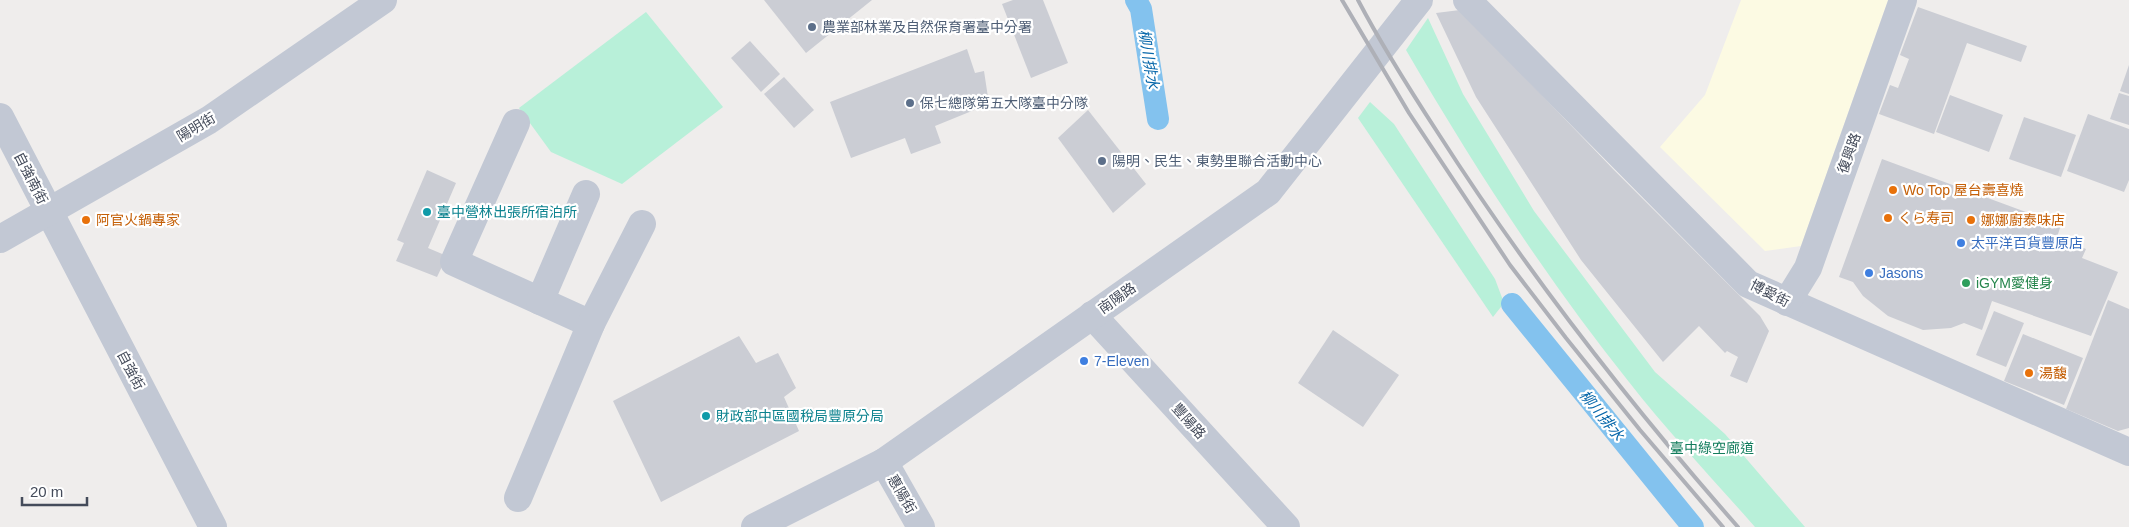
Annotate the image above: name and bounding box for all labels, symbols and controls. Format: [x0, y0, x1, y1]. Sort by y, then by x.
place label: 農業部林業及自然保育署臺中分署 [822, 19, 1032, 35]
marker: 農業部林業及自然保育署臺中分署 [806, 21, 818, 33]
water label: 柳川排水 [1136, 28, 1162, 91]
place label: 保七總隊第五大隊臺中分隊 [920, 95, 1088, 111]
marker: 保七總隊第五大隊臺中分隊 [904, 97, 916, 109]
street label: 陽明街 [174, 109, 218, 145]
street label: 復興路 [1834, 131, 1864, 175]
street label: 自強南街 [11, 149, 51, 207]
place label: 陽明、民生、東勢里聯合活動中心 [1112, 153, 1322, 169]
marker: 陽明、民生、東勢里聯合活動中心 [1096, 155, 1108, 167]
place label: Wo Top 屋台壽喜燒 [1903, 182, 2024, 198]
marker: Wo Top 屋台壽喜燒 [1887, 184, 1899, 196]
place label: 臺中營林出張所宿泊所 [437, 204, 577, 220]
marker: 臺中營林出張所宿泊所 [421, 206, 433, 218]
place label: くら寿司 [1898, 210, 1954, 226]
place label: 阿官火鍋專家 [96, 212, 180, 228]
marker: くら寿司 [1882, 212, 1894, 224]
place label: 娜娜廚泰味店 [1981, 212, 2065, 228]
marker: 阿官火鍋專家 [80, 214, 92, 226]
marker: 娜娜廚泰味店 [1965, 214, 1977, 226]
place label: 太平洋百貨豐原店 [1971, 235, 2083, 251]
marker: 太平洋百貨豐原店 [1955, 237, 1967, 249]
place label: Jasons [1879, 265, 1923, 281]
marker: Jasons [1863, 267, 1875, 279]
place label: iGYM愛健身 [1976, 275, 2053, 291]
street label: 博愛街 [1748, 276, 1792, 310]
marker: iGYM愛健身 [1960, 277, 1972, 289]
street label: 南陽路 [1095, 279, 1139, 317]
street label: 自強街 [114, 348, 148, 392]
place label: 7-Eleven [1094, 353, 1149, 369]
marker: 7-Eleven [1078, 355, 1090, 367]
place label: 湯馥 [2039, 365, 2067, 381]
marker: 湯馥 [2023, 367, 2035, 379]
water label: 柳川排水 [1577, 386, 1628, 444]
street label: 豐陽路 [1169, 400, 1209, 442]
place label: 財政部中區國稅局豐原分局 [716, 408, 884, 424]
marker: 財政部中區國稅局豐原分局 [700, 410, 712, 422]
park label: 臺中綠空廊道 [1670, 440, 1754, 456]
street label: 惠陽街 [885, 472, 919, 516]
scale bar [22, 474, 88, 506]
text: 20 m [30, 483, 63, 500]

